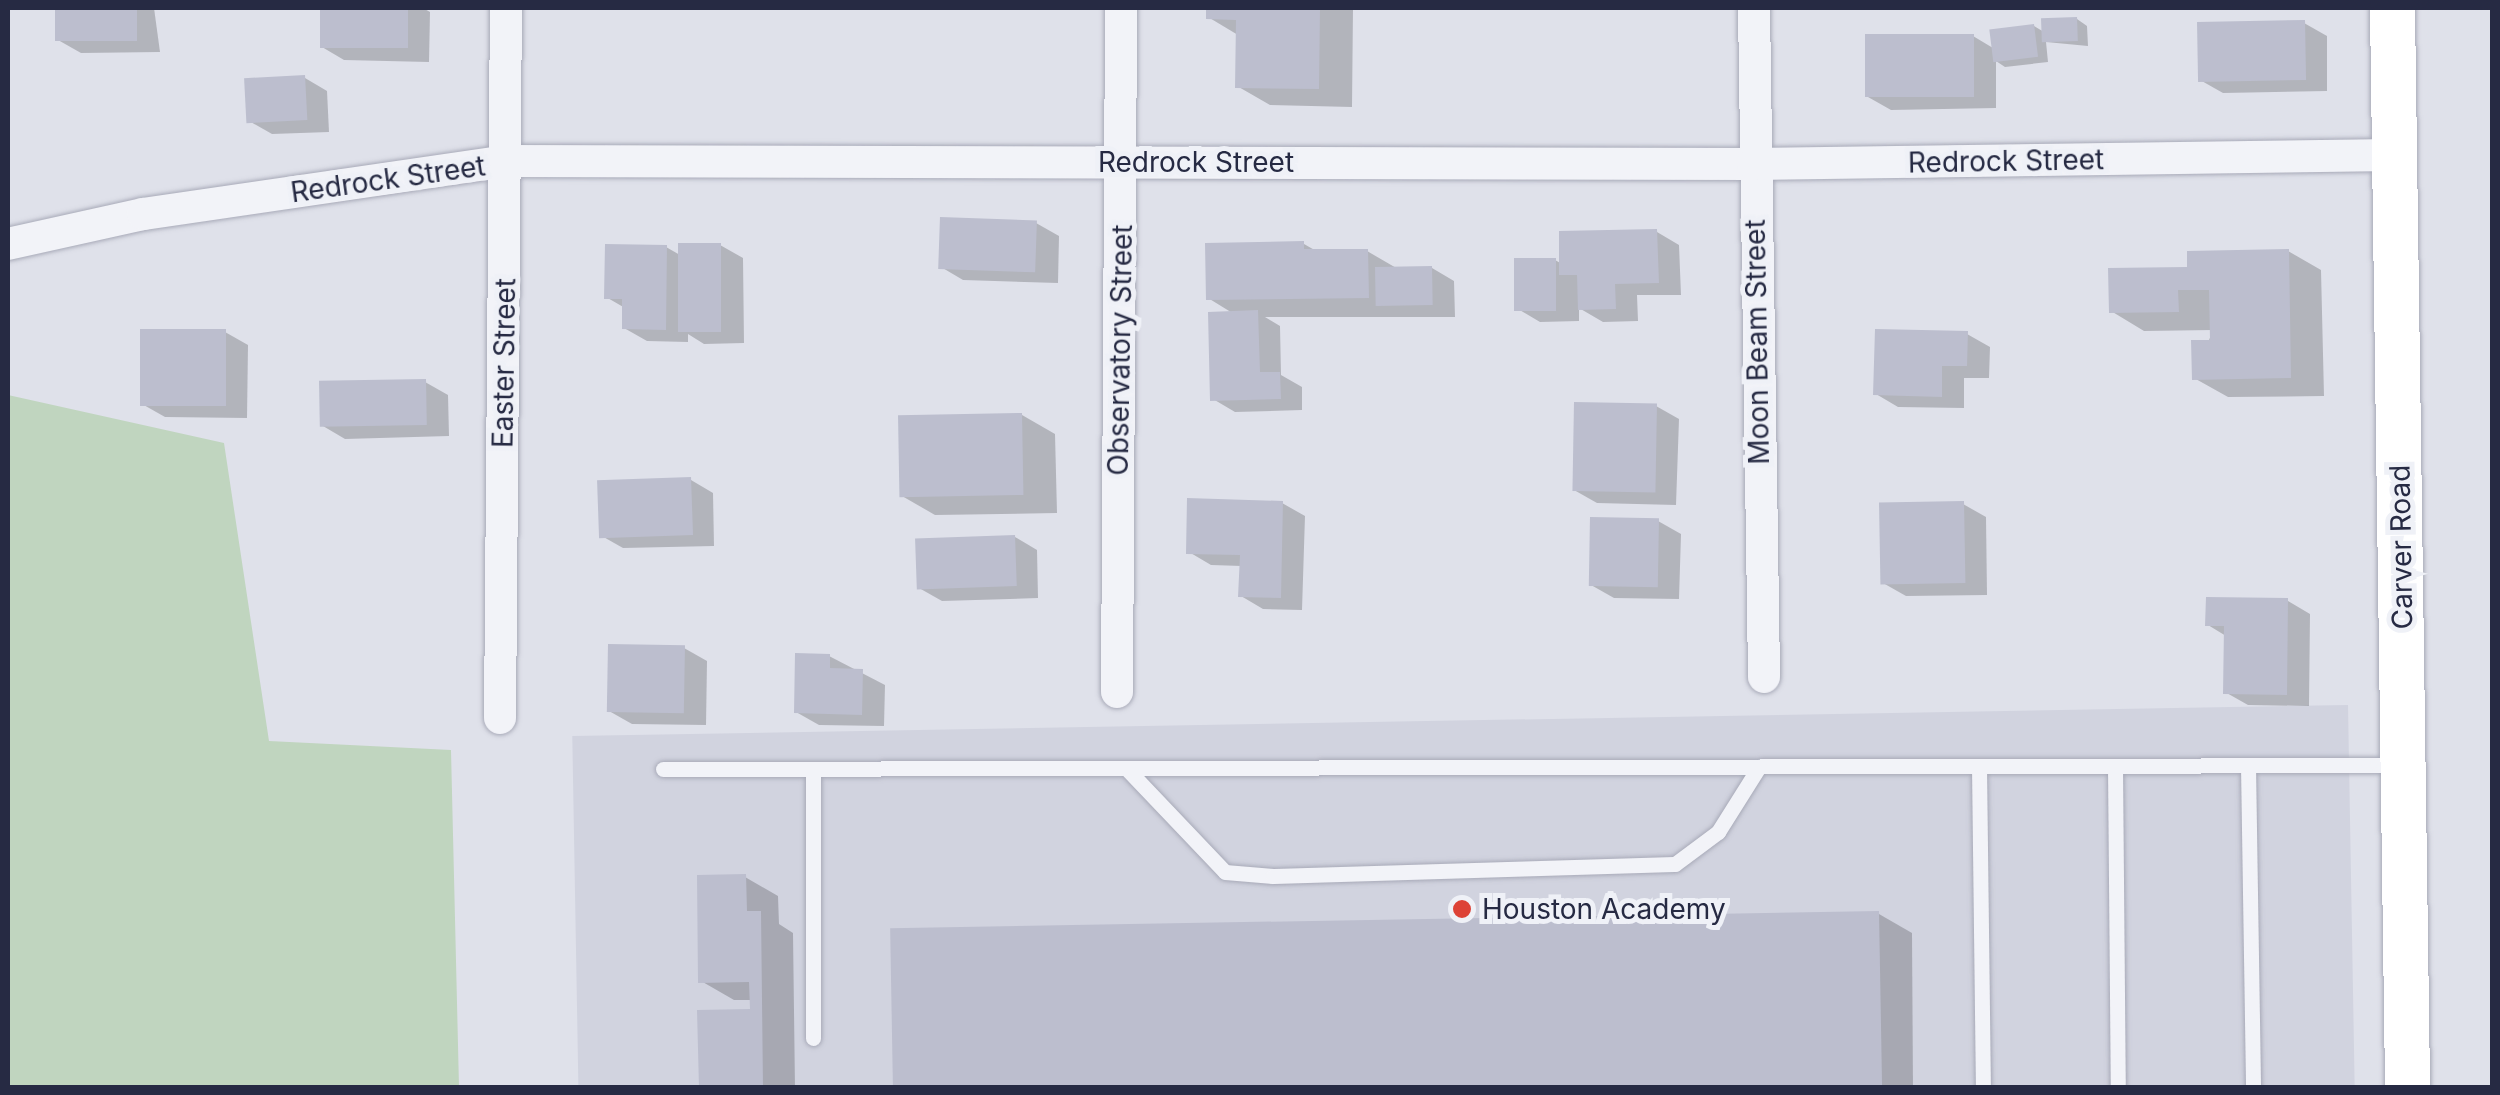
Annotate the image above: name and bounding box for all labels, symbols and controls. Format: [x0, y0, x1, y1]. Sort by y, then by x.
street label: Redrock Street [1908, 142, 2104, 180]
street label: Redrock Street [1098, 145, 1294, 179]
street label: Redrock Street [289, 149, 487, 209]
street label: Moon Beam Street [1738, 219, 1776, 465]
street label: Observatory Street [1101, 224, 1139, 476]
street label: Easter Street [486, 278, 522, 448]
street label: Carver Road [2383, 464, 2419, 630]
place label: Houston Academy [1482, 892, 1726, 926]
marker: Houston Academy [1451, 898, 1473, 920]

